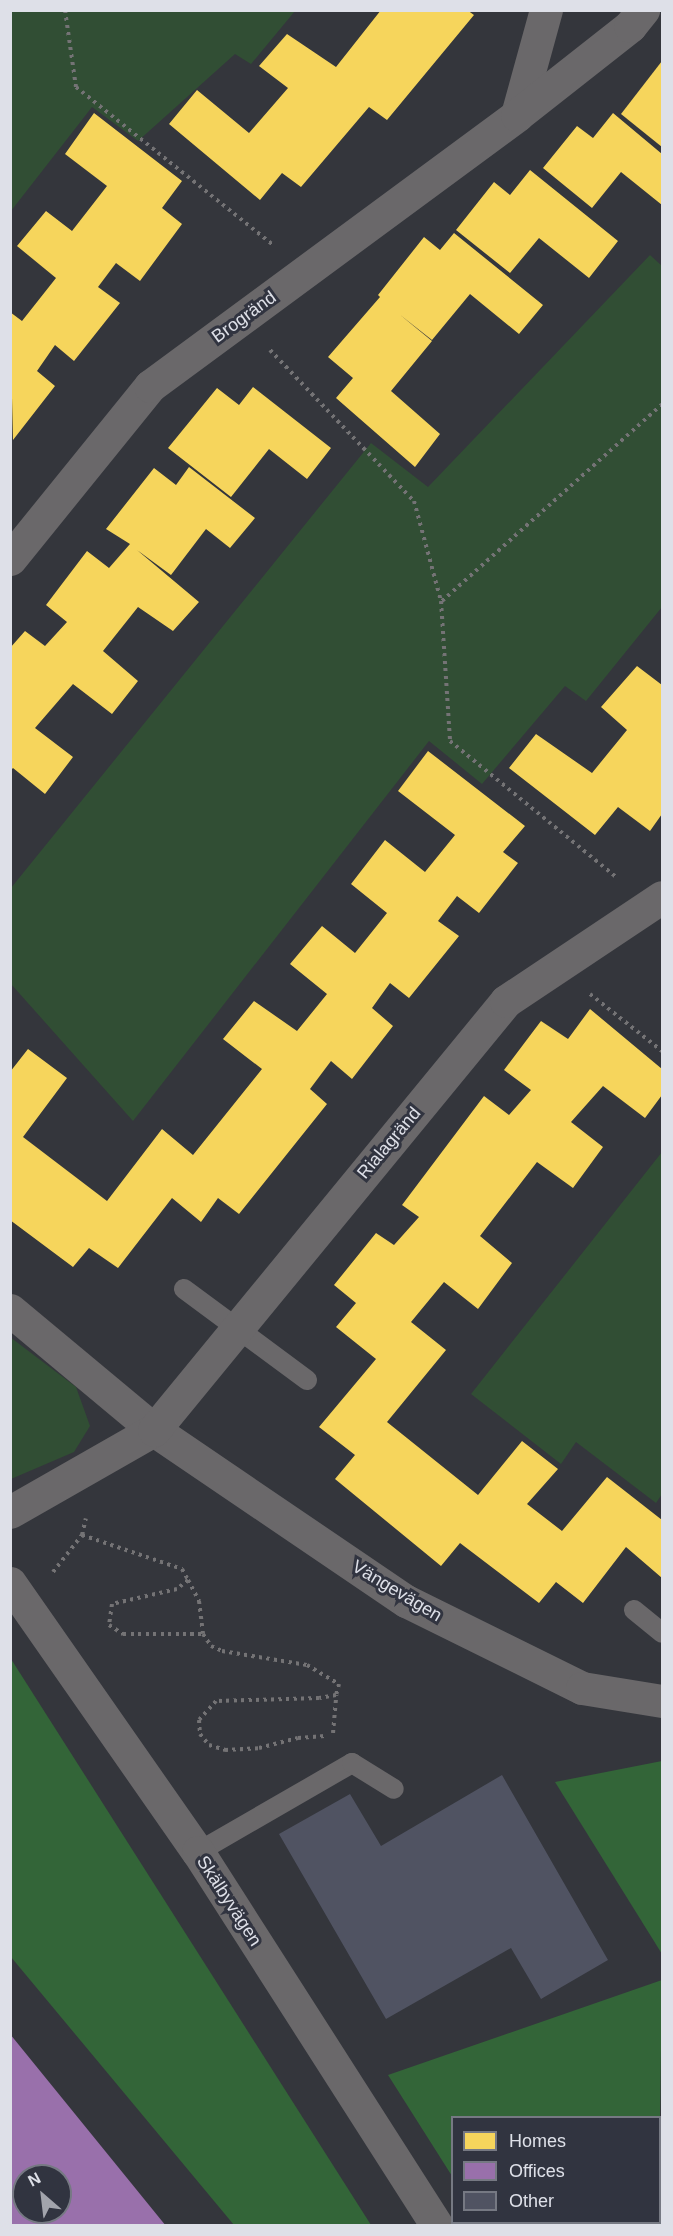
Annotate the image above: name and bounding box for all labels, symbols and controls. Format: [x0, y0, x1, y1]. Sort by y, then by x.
street label: Brogränd [208, 287, 280, 347]
street label: Rialagränd [353, 1103, 425, 1183]
street label: Vängevägen [348, 1556, 446, 1626]
street label: Skälbyvägen [192, 1852, 266, 1950]
legend [451, 2116, 661, 2224]
text: Homes [509, 2131, 566, 2151]
text: Offices [509, 2161, 565, 2181]
north arrow [12, 2164, 72, 2224]
text: N [25, 2169, 43, 2190]
text: Other [509, 2191, 554, 2211]

